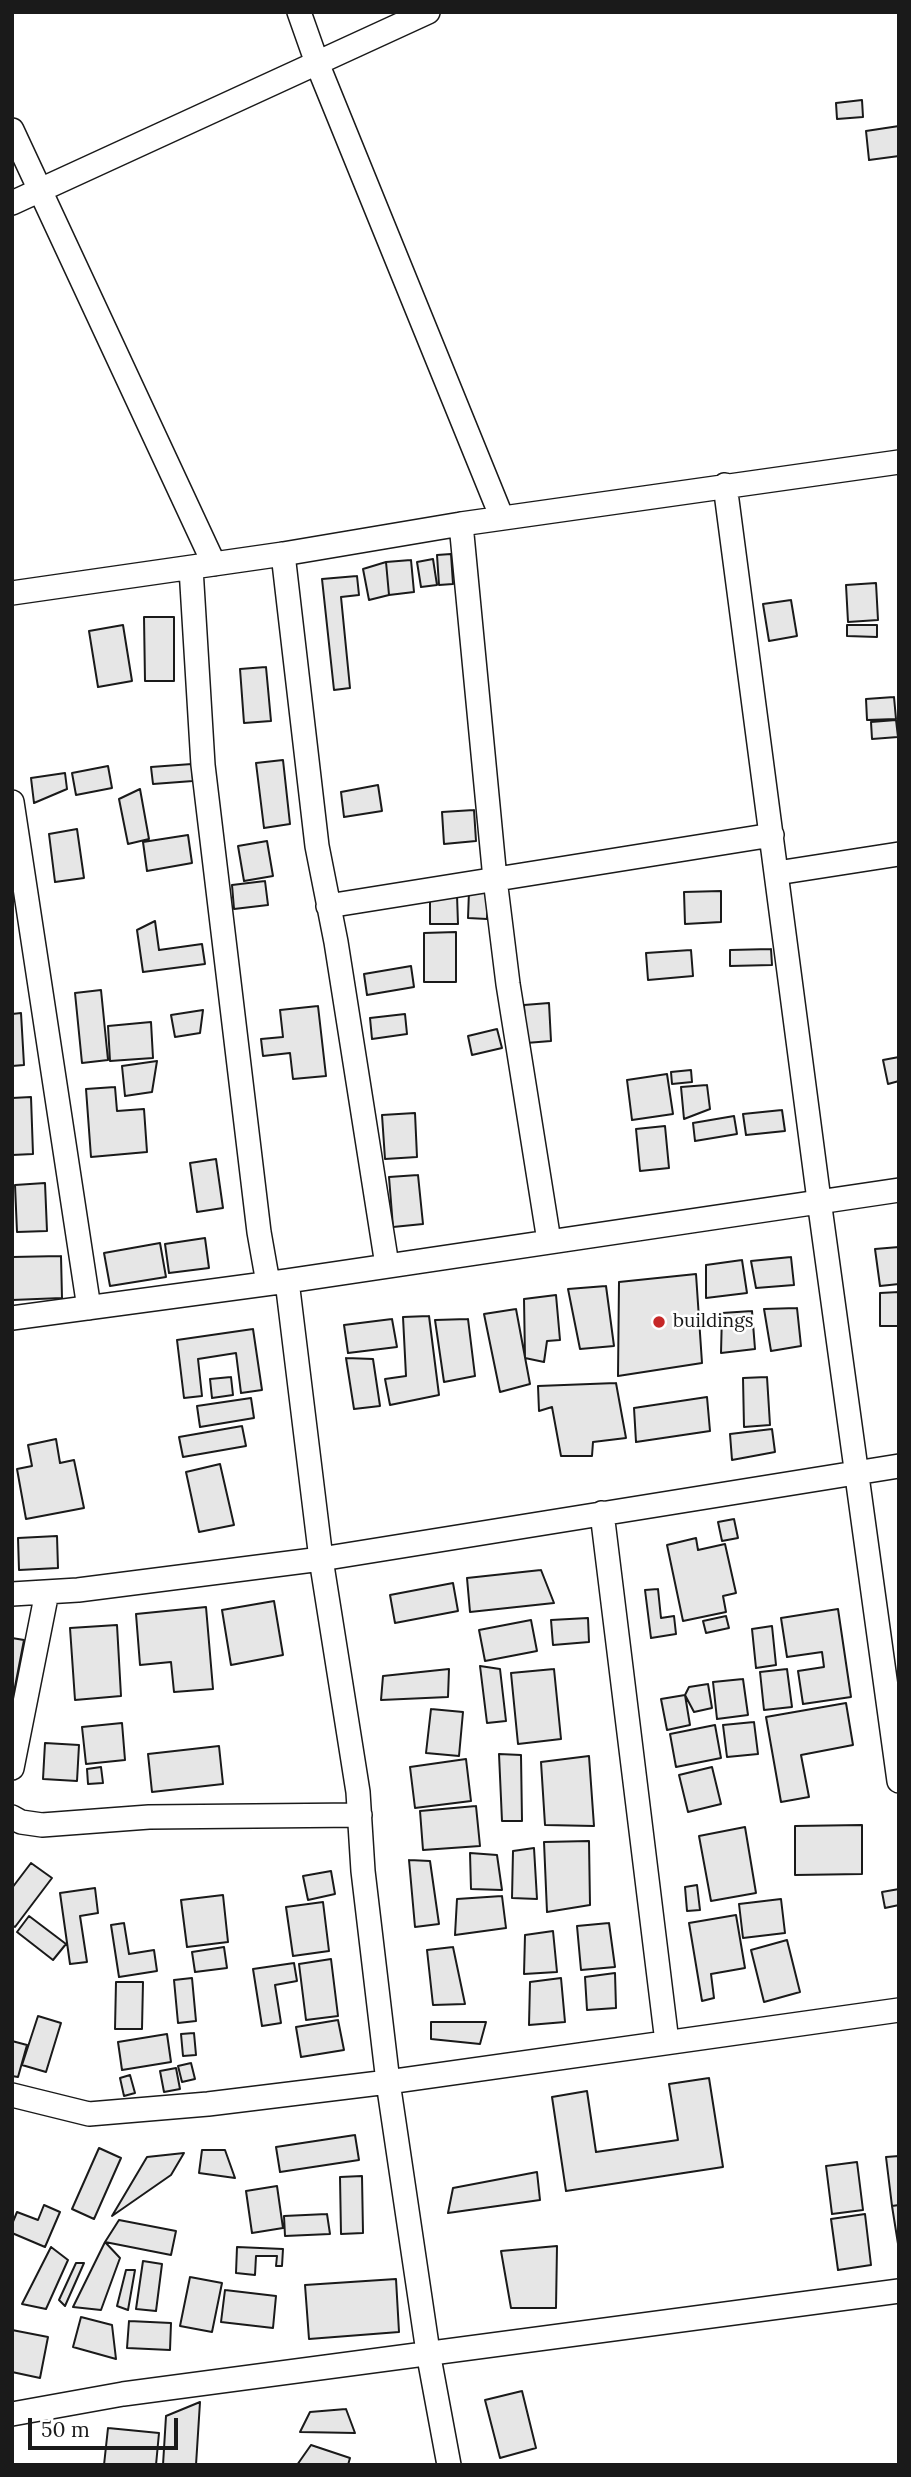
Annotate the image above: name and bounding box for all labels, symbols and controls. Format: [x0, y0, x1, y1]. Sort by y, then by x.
place label: buildings [673, 1311, 753, 1333]
marker: buildings [651, 1314, 667, 1330]
scale bar [32, 2404, 182, 2448]
text: 50 m [41, 2416, 90, 2443]

